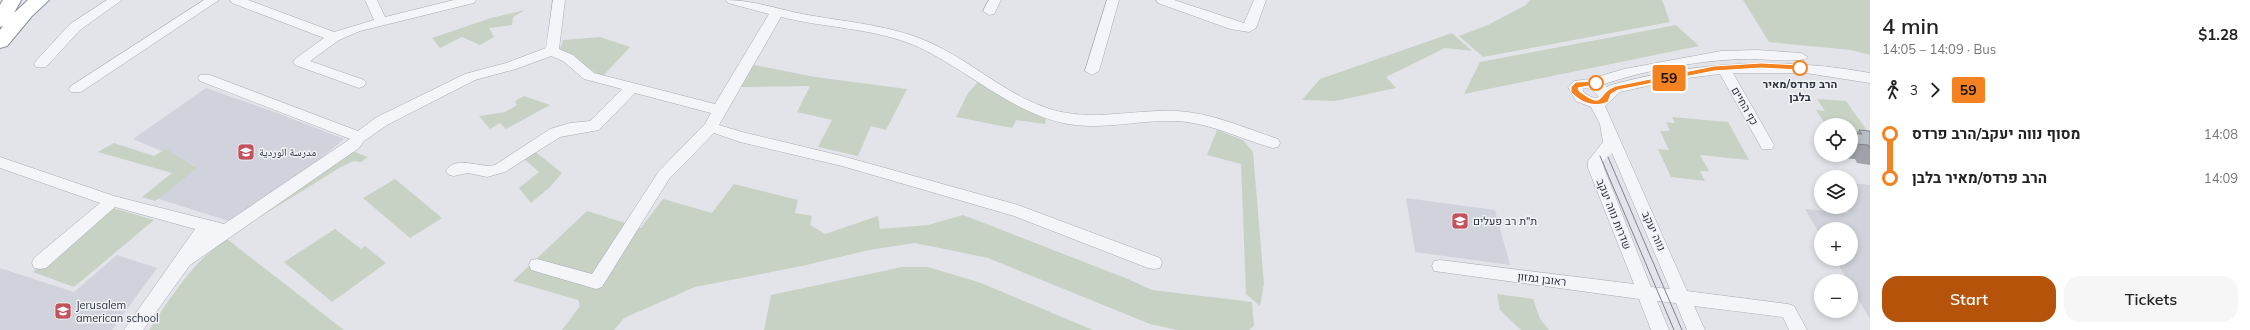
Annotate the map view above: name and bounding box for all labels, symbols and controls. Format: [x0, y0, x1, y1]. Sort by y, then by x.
text: 4 min [1882, 12, 1939, 40]
text: $1.28 [2198, 25, 2238, 44]
text: 14:05 – 14:09 · Bus [1882, 41, 1996, 57]
marker: הרב פרדס/מאיר בלבן [1792, 60, 1808, 76]
line badge: 59 [1651, 65, 1687, 91]
text: 59 [1661, 69, 1677, 87]
unlabelled marker [1588, 75, 1604, 91]
place label: הרב פרדס/מאיר בלבן [1763, 77, 1837, 104]
icon: walk [1882, 79, 1904, 101]
icon: forward [1924, 79, 1946, 101]
text: 59 [1960, 81, 1977, 99]
text: 3 [1910, 82, 1918, 98]
street label: כף החיים [1728, 84, 1762, 128]
map controls [1814, 118, 1858, 318]
button: locate [1814, 118, 1858, 162]
text: מסוף נווה יעקב/הרב פרדס [1912, 124, 2080, 143]
text: 14:08 [2204, 126, 2238, 142]
school or university icon: مدرسة الوردية [236, 142, 256, 162]
place label: مدرسة الوردية [259, 145, 316, 159]
text: הרב פרדס/מאיר בלבן [1912, 168, 2047, 187]
button: layers [1814, 170, 1858, 214]
text: 14:09 [2204, 170, 2238, 186]
street label: שדרות נווה יעקב [1593, 177, 1635, 251]
street label: נווה יעקב [1639, 209, 1669, 253]
school or university icon: ת"ת רב פעלים [1450, 211, 1470, 231]
place label: ת"ת רב פעלים [1473, 214, 1537, 228]
button: + [1814, 222, 1858, 266]
street label: ראובן גמזון [1517, 269, 1567, 289]
button: − [1814, 274, 1858, 318]
button: Start [1882, 276, 2056, 322]
button: Tickets [2064, 276, 2238, 322]
place label: Jerusalem american school [76, 298, 159, 325]
school or university icon: Jerusalem american school [53, 301, 73, 321]

